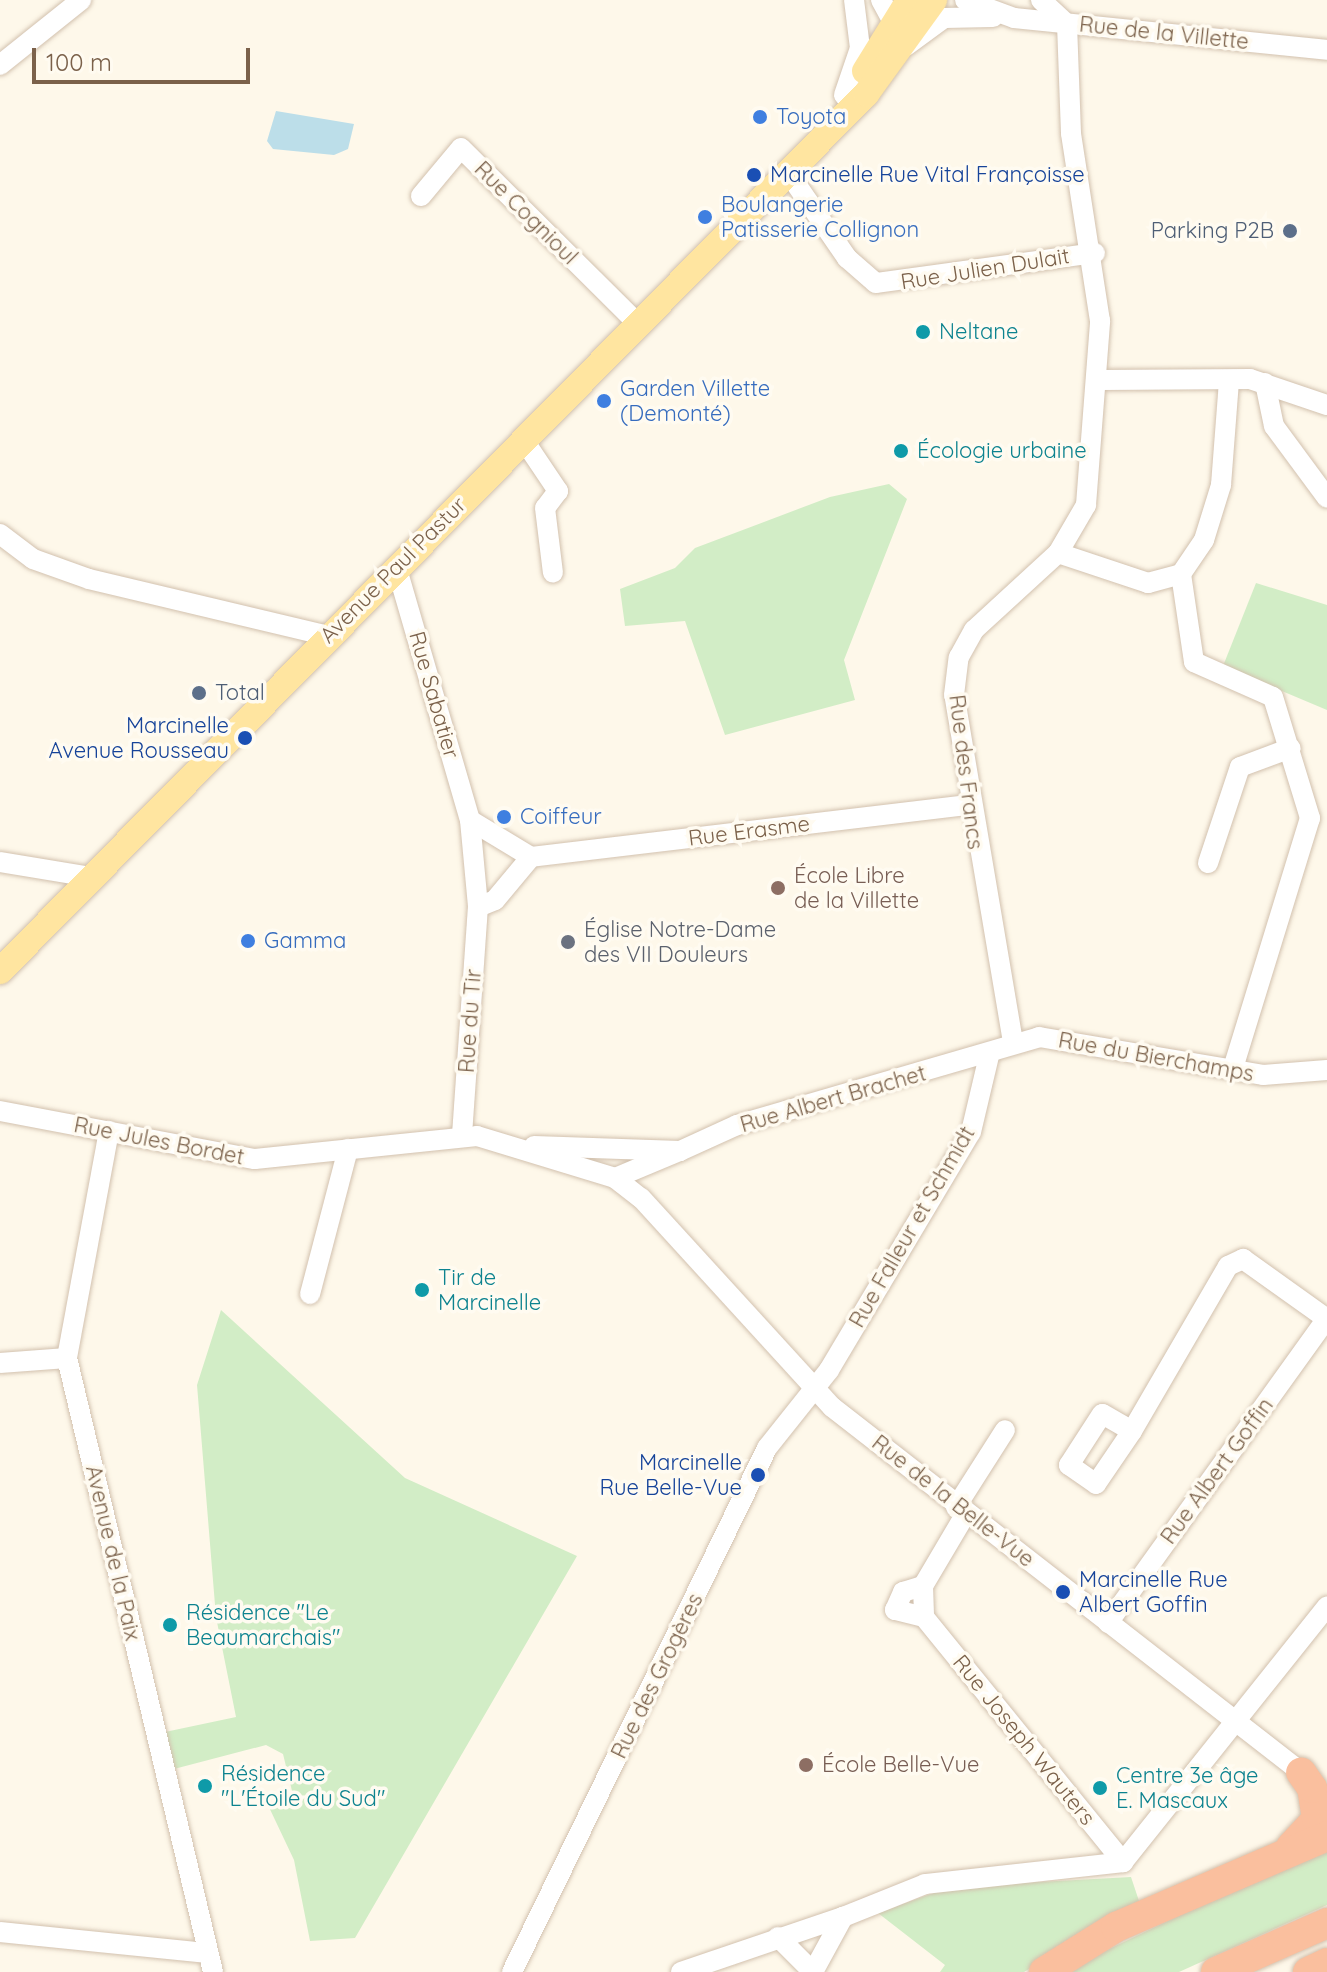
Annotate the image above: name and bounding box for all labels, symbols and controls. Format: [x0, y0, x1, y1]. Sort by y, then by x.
street label: Rue de la Villette [1078, 11, 1250, 55]
scale bar [36, 32, 254, 82]
text: 100 m [46, 47, 112, 77]
place label: Toyota [776, 104, 846, 130]
marker: Toyota [751, 108, 769, 126]
street label: Rue Cognioul [469, 156, 583, 270]
place label: Marcinelle Rue Vital Françoisse [770, 162, 1085, 188]
marker: Marcinelle Rue Vital Françoisse [745, 166, 763, 184]
place label: Boulangerie Patisserie Collignon [721, 191, 919, 242]
marker: Boulangerie Patisserie Collignon [696, 208, 714, 226]
place label: Parking P2B [1151, 218, 1274, 244]
marker: Parking P2B [1281, 222, 1299, 240]
street label: Rue Julien Dulait [899, 243, 1071, 295]
place label: Neltane [939, 319, 1018, 345]
marker: Neltane [914, 323, 932, 341]
place label: Garden Villette (Demonté) [620, 375, 770, 426]
marker: Garden Villette (Demonté) [595, 392, 613, 410]
place label: Écologie urbaine [917, 438, 1087, 464]
marker: Écologie urbaine [892, 442, 910, 460]
street label: Avenue Paul Pastur [314, 491, 472, 649]
street label: Rue Sabatier [403, 628, 465, 762]
place label: Total [215, 680, 265, 706]
marker: Total [190, 684, 208, 702]
street label: Rue des Francs [943, 693, 989, 851]
place label: Marcinelle Avenue Rousseau [49, 712, 229, 764]
marker: Marcinelle Avenue Rousseau [236, 729, 254, 747]
place label: Coiffeur [520, 804, 602, 830]
marker: Coiffeur [495, 808, 513, 826]
street label: Rue Erasme [687, 810, 811, 852]
place label: École Libre de la Villette [794, 862, 919, 914]
marker: École Libre de la Villette [769, 879, 787, 897]
place label: Église Notre-Dame des VII Douleurs [584, 916, 776, 968]
place label: Gamma [264, 928, 346, 954]
marker: Gamma [239, 932, 257, 950]
marker: Église Notre-Dame des VII Douleurs [559, 933, 577, 951]
street label: Rue du Tir [453, 968, 487, 1074]
street label: Rue du Bierchamps [1056, 1027, 1256, 1087]
street label: Rue Albert Brachet [737, 1060, 929, 1138]
street label: Rue Jules Bordet [72, 1112, 246, 1170]
street label: Rue Falleur et Schmidt [844, 1122, 980, 1332]
place label: Tir de Marcinelle [438, 1264, 541, 1316]
marker: Tir de Marcinelle [413, 1281, 431, 1299]
street label: Rue Albert Goffin [1155, 1393, 1279, 1549]
street label: Rue de la Belle-Vue [867, 1429, 1039, 1573]
place label: Marcinelle Rue Belle-Vue [600, 1449, 742, 1500]
street label: Avenue de la Paix [80, 1463, 146, 1643]
marker: Marcinelle Rue Belle-Vue [749, 1466, 767, 1484]
place label: Marcinelle Rue Albert Goffin [1079, 1566, 1228, 1618]
marker: Marcinelle Rue Albert Goffin [1054, 1583, 1072, 1601]
street label: Rue des Grogères [606, 1589, 708, 1763]
place label: Résidence "Le Beaumarchais" [186, 1599, 341, 1650]
marker: Résidence "Le Beaumarchais" [161, 1616, 179, 1634]
street label: Rue Joseph Wauters [947, 1650, 1101, 1830]
place label: École Belle-Vue [822, 1752, 979, 1778]
marker: École Belle-Vue [797, 1756, 815, 1774]
place label: Résidence "L'Étoile du Sud" [221, 1760, 385, 1812]
place label: Centre 3e âge E. Mascaux [1116, 1762, 1258, 1814]
marker: Résidence "L'Étoile du Sud" [196, 1777, 214, 1795]
marker: Centre 3e âge E. Mascaux [1091, 1779, 1109, 1797]

